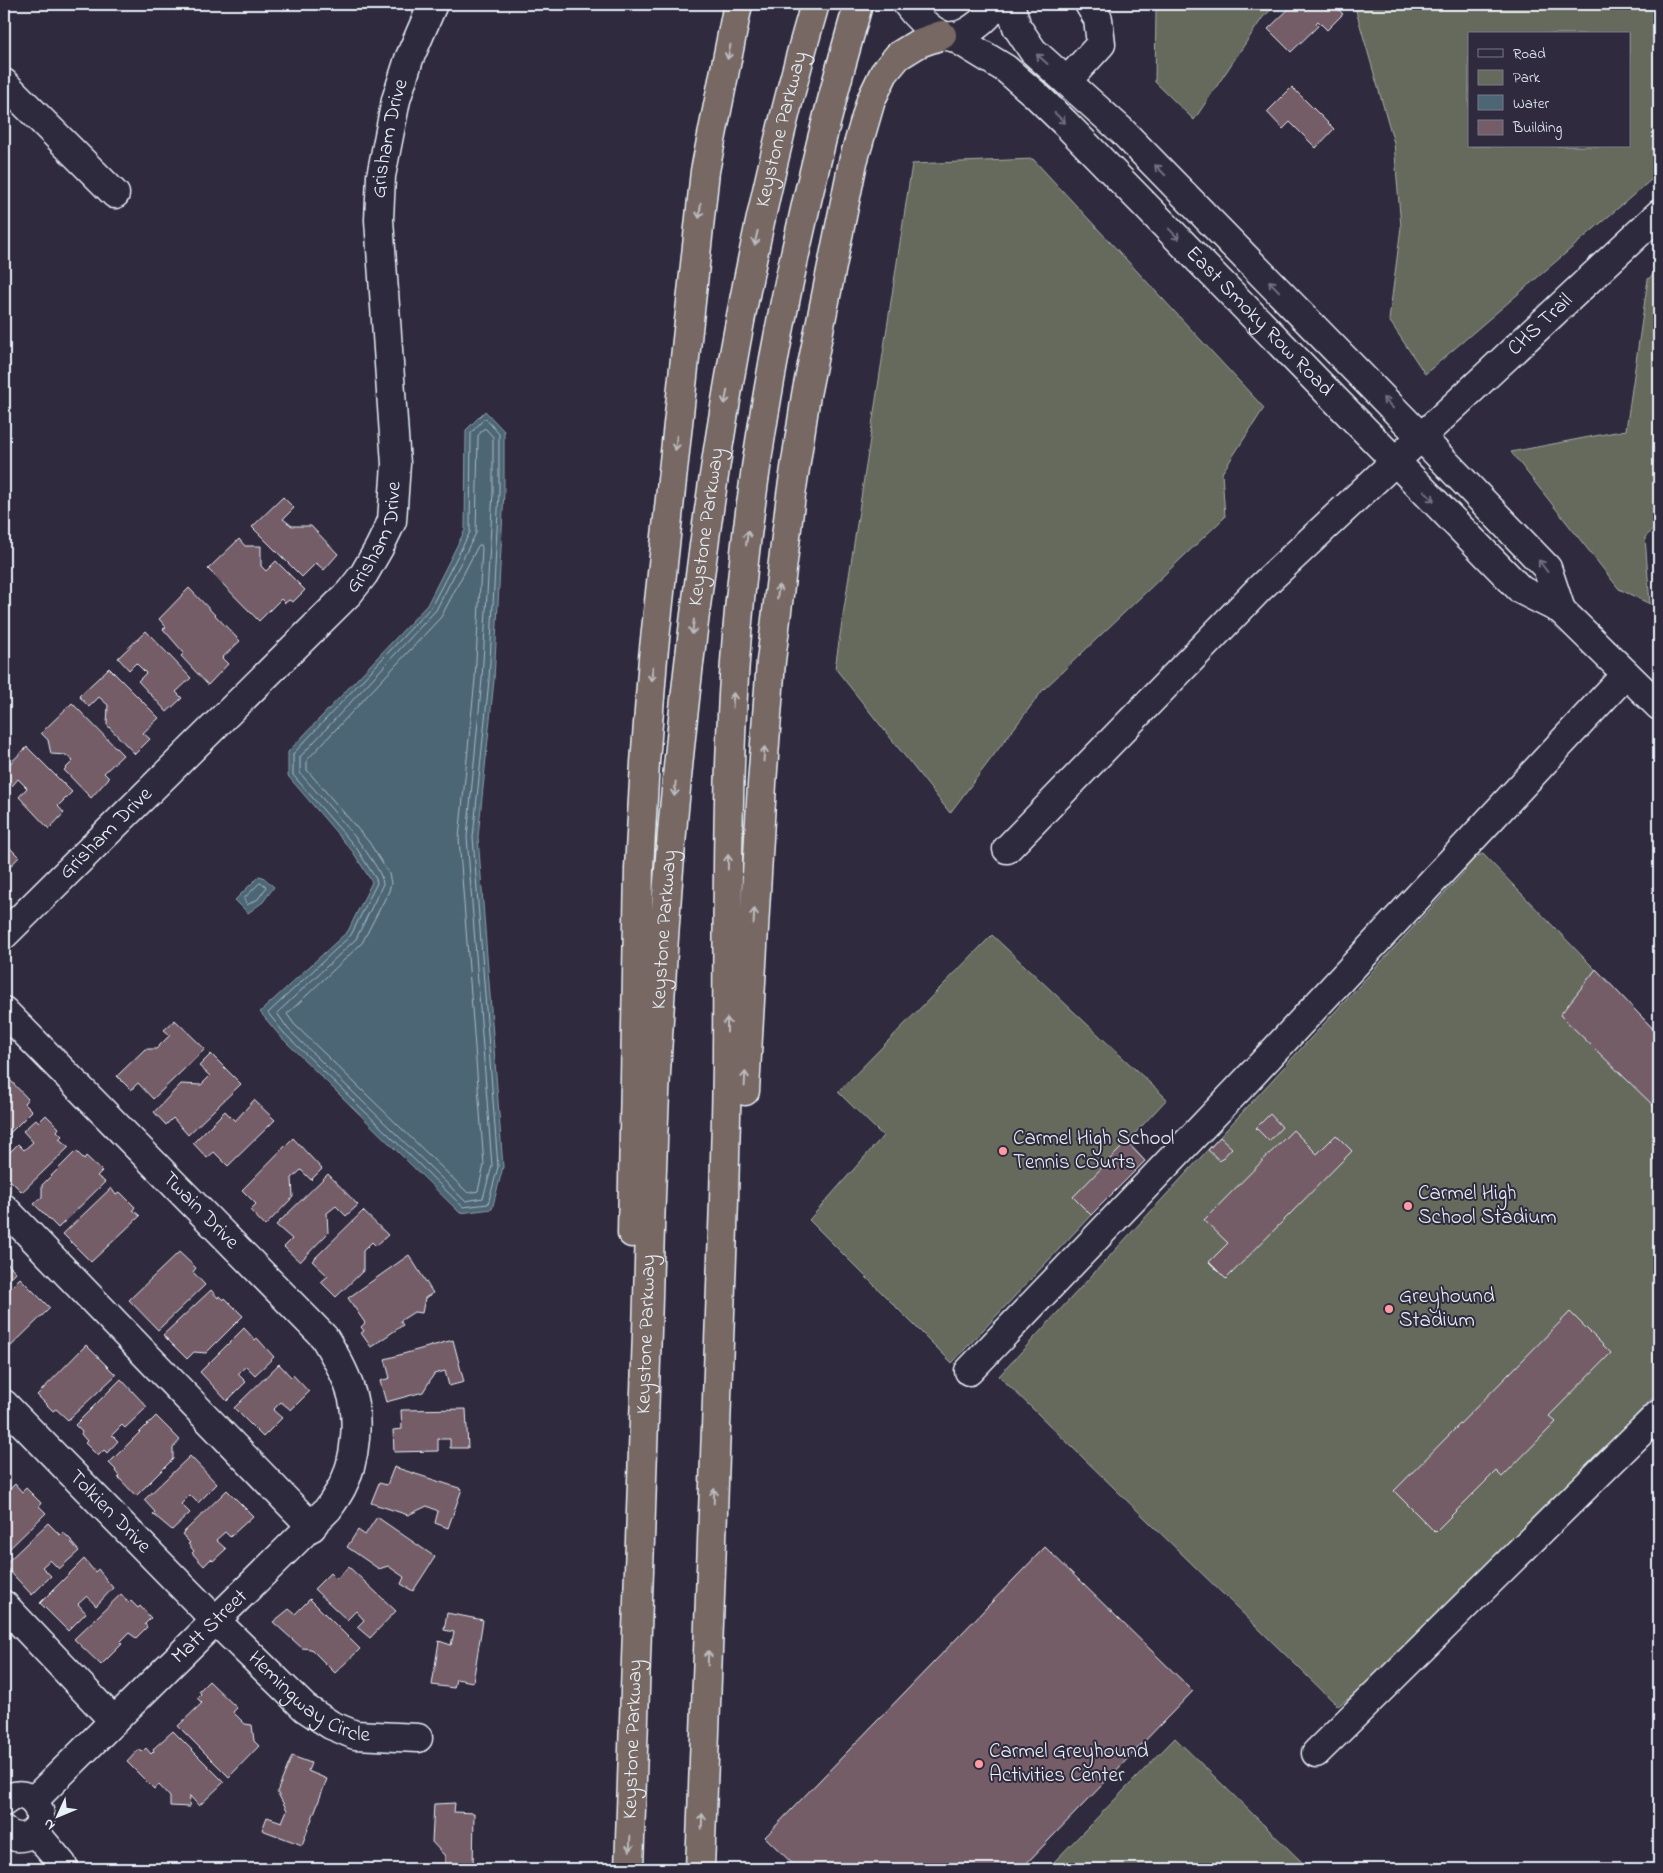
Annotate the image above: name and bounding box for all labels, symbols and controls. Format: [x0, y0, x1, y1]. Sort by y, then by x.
legend [1468, 32, 1630, 148]
one-way arrow [724, 43, 733, 59]
text: Road [1513, 43, 1546, 65]
street label: Keystone Parkway [749, 48, 818, 210]
one-way arrow [1035, 53, 1048, 65]
text: Park [1513, 67, 1541, 89]
street label: Grisham Drive [365, 75, 417, 199]
text: Water [1513, 93, 1549, 115]
one-way arrow [1054, 112, 1067, 124]
text: Building [1512, 117, 1562, 140]
one-way arrow [1154, 164, 1166, 177]
one-way arrow [695, 203, 705, 219]
one-way arrow [1168, 228, 1180, 241]
one-way arrow [751, 229, 760, 245]
street label: East Smoky Row Road [1178, 239, 1340, 404]
one-way arrow [1268, 280, 1280, 293]
street label: CHS Trail [1501, 287, 1580, 363]
one-way arrow [720, 389, 730, 405]
one-way arrow [1382, 397, 1394, 409]
one-way arrow [671, 434, 681, 450]
street label: Keystone Parkway [681, 446, 735, 608]
street label: Grisham Drive [339, 480, 410, 600]
one-way arrow [1423, 490, 1435, 503]
one-way arrow [743, 530, 753, 546]
one-way arrow [1538, 559, 1548, 573]
one-way arrow [773, 585, 783, 601]
one-way arrow [688, 619, 698, 635]
one-way arrow [647, 666, 656, 682]
one-way arrow [728, 692, 737, 708]
one-way arrow [759, 746, 768, 762]
street label: Grisham Drive [53, 780, 160, 887]
one-way arrow [671, 781, 680, 797]
street label: Keystone Parkway [645, 849, 687, 1010]
one-way arrow [723, 855, 733, 871]
one-way arrow [750, 909, 759, 925]
one-way arrow [722, 1017, 732, 1034]
one-way arrow [741, 1071, 750, 1087]
place label: Carmel High School Tennis COurts [1013, 1124, 1174, 1178]
marker: Carmel High School Tennis COurts [997, 1145, 1009, 1157]
street label: Twain Drive [155, 1165, 246, 1257]
place label: Carmel High School Stadium [1418, 1179, 1556, 1233]
marker: Carmel High School Stadium [1402, 1200, 1414, 1212]
street label: Keystone Parkway [629, 1254, 666, 1415]
place label: Greyhound Stadium [1399, 1282, 1495, 1336]
marker: Greyhound Stadium [1383, 1303, 1395, 1315]
street label: Tolkien Drive [61, 1463, 158, 1561]
one-way arrow [709, 1488, 718, 1504]
street label: Matt Street [165, 1583, 255, 1671]
street label: Hemingway Circle [240, 1644, 371, 1751]
one-way arrow [703, 1650, 713, 1666]
street label: Keystone Parkway [616, 1659, 653, 1820]
place label: Carmel Greyhound Activities Center [989, 1737, 1149, 1791]
marker: Carmel Greyhound Activities Center [973, 1758, 985, 1770]
north arrow [32, 1790, 82, 1840]
text: N [39, 1813, 61, 1835]
one-way arrow [697, 1813, 707, 1829]
one-way arrow [625, 1836, 635, 1852]

